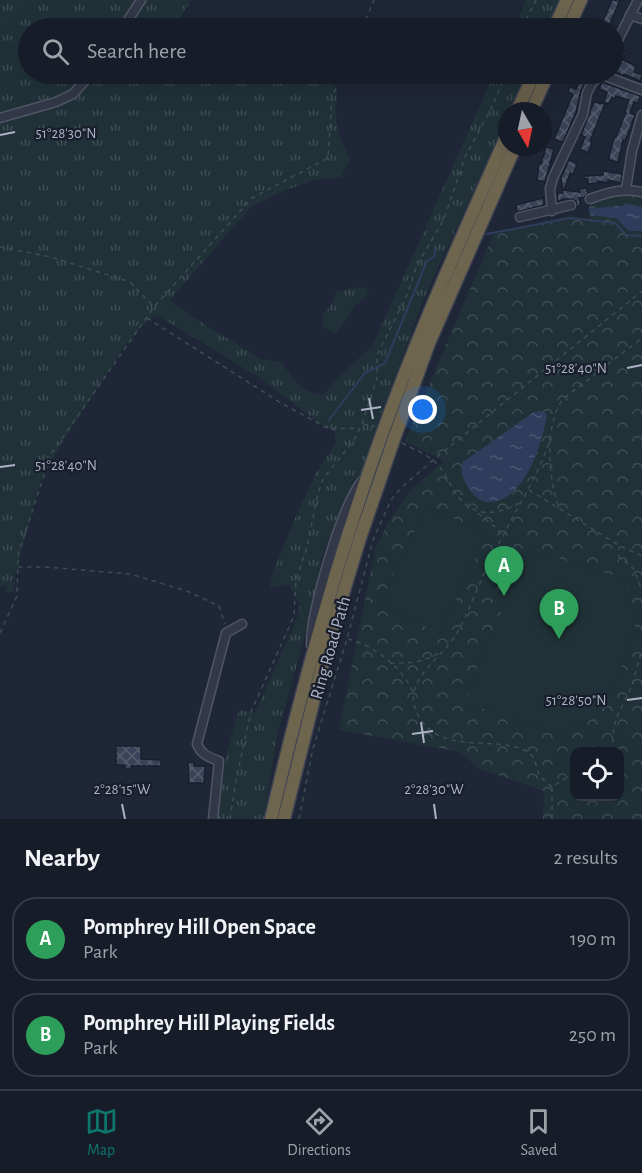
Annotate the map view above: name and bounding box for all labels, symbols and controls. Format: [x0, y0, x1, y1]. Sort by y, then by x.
search box [18, 18, 624, 84]
icon: search [39, 35, 72, 68]
text: Search here [87, 40, 186, 62]
north arrow [498, 102, 552, 156]
text: 51°28'30"N [36, 126, 96, 141]
text: 51°28'40"N [545, 361, 607, 376]
your location [408, 395, 437, 424]
text: 51°28'40"N [35, 458, 97, 473]
pin: A [484, 546, 524, 596]
pin: B [540, 590, 578, 639]
street label: Ring Road Path [308, 594, 354, 702]
text: 51°28'50"N [546, 693, 606, 708]
map controls [570, 747, 624, 801]
button: locate [570, 747, 624, 801]
text: 2°28'15"W [94, 782, 151, 797]
text: 2°28'30"W [404, 782, 464, 797]
text: Nearby [24, 845, 100, 871]
text: 2 results [554, 848, 618, 868]
text: Pomphrey Hill Open Space [83, 916, 316, 938]
text: A [40, 929, 52, 949]
text: 190 m [570, 929, 616, 949]
text: Park [83, 942, 118, 962]
text: Pomphrey Hill Playing Fields [83, 1012, 335, 1034]
text: B [40, 1025, 51, 1045]
text: 250 m [569, 1025, 616, 1045]
text: Park [83, 1038, 118, 1058]
tab: Map [85, 1105, 118, 1160]
tab: Directions [287, 1105, 351, 1160]
tab: Saved [521, 1105, 557, 1160]

